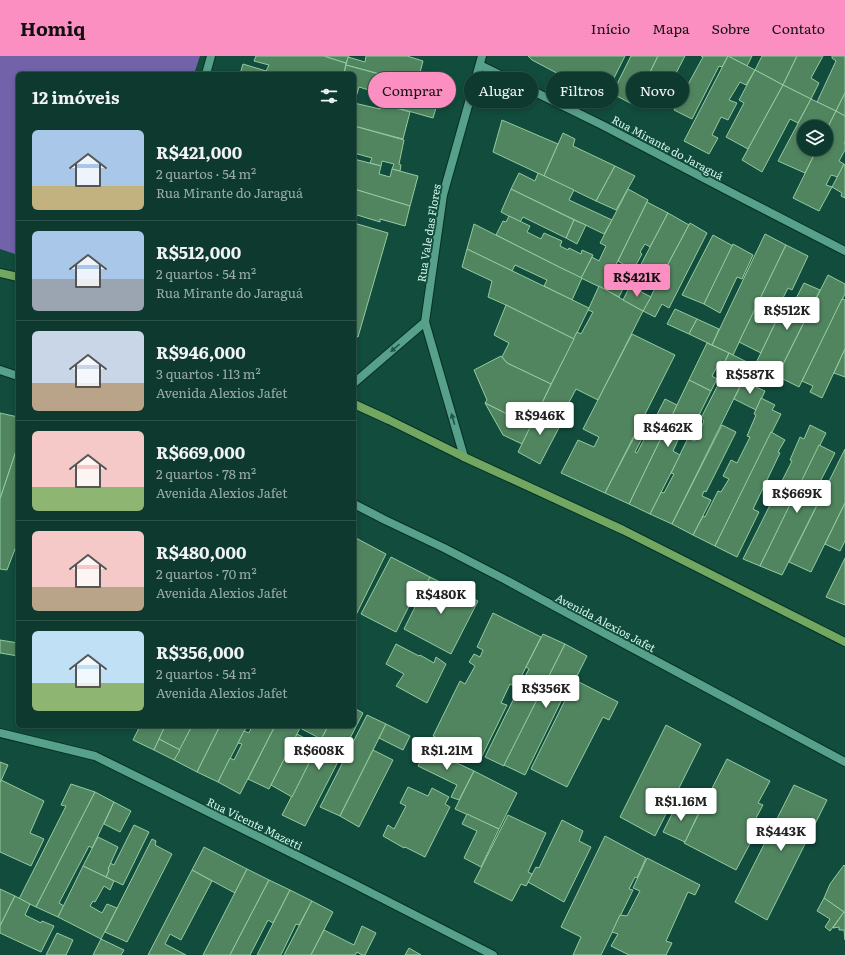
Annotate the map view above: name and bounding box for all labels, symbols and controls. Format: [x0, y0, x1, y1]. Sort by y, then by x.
text: Homiq [20, 14, 86, 42]
text: Início [591, 18, 630, 38]
text: Mapa [652, 18, 690, 38]
text: Sobre [712, 18, 750, 38]
text: Contato [772, 18, 825, 38]
chip: Comprar [368, 72, 456, 108]
chip: Alugar [464, 72, 538, 108]
chip: Filtros [546, 72, 618, 108]
chip: Novo [626, 72, 689, 108]
text: 12 imóveis [32, 84, 119, 109]
icon: filters [318, 85, 340, 107]
street label: Rua Mirante do Jaraguá [609, 111, 727, 183]
map controls [797, 120, 833, 156]
button: layers [797, 120, 833, 156]
text: R$421,000 [156, 139, 242, 164]
icon: home [64, 146, 112, 194]
text: 2 quartos · 54 m² [156, 164, 256, 183]
text: Rua Mirante do Jaraguá [156, 183, 303, 202]
street label: Rua Vale das Flores [412, 183, 444, 283]
text: R$512,000 [156, 239, 241, 264]
icon: home [64, 247, 112, 295]
text: 2 quartos · 54 m² [156, 264, 256, 283]
pin: R$421K [604, 264, 670, 298]
text: R$421K [613, 267, 661, 286]
text: Rua Mirante do Jaraguá [156, 283, 303, 302]
pin: R$512K [754, 297, 820, 331]
text: R$512K [763, 300, 811, 319]
text: R$946,000 [156, 339, 246, 364]
one-way arrow [390, 343, 400, 352]
icon: home [64, 347, 112, 395]
pin: R$587K [717, 361, 783, 395]
text: 3 quartos · 113 m² [156, 364, 261, 383]
text: R$587K [725, 364, 775, 383]
text: Avenida Alexios Jafet [156, 383, 287, 402]
pin: R$946K [507, 402, 573, 436]
text: R$946K [515, 405, 565, 424]
one-way arrow [450, 413, 456, 425]
pin: R$462K [635, 414, 701, 448]
text: R$462K [643, 417, 693, 436]
text: R$669,000 [156, 439, 245, 464]
icon: home [64, 447, 112, 495]
text: 2 quartos · 78 m² [156, 464, 256, 483]
pin: R$669K [764, 480, 830, 514]
text: Avenida Alexios Jafet [156, 483, 287, 502]
text: R$669K [772, 483, 822, 502]
text: R$480,000 [156, 539, 246, 564]
icon: home [64, 547, 112, 595]
text: 2 quartos · 70 m² [156, 564, 257, 583]
pin: R$480K [408, 581, 474, 615]
text: Avenida Alexios Jafet [156, 583, 287, 602]
text: R$480K [415, 584, 467, 603]
street label: Avenida Alexios Jafet [553, 589, 659, 655]
text: R$356,000 [156, 639, 244, 664]
icon: home [64, 647, 112, 695]
text: 2 quartos · 54 m² [156, 664, 256, 683]
pin: R$356K [513, 675, 579, 709]
text: R$356K [521, 678, 571, 697]
text: Avenida Alexios Jafet [156, 683, 287, 702]
pin: R$608K [286, 737, 352, 771]
pin: R$1.21M [410, 737, 484, 771]
text: R$608K [294, 740, 344, 759]
text: R$1.21M [421, 740, 473, 759]
pin: R$1.16M [644, 788, 718, 822]
text: R$1.16M [655, 791, 707, 810]
street label: Rua Vicente Mazetti [204, 793, 306, 853]
pin: R$443K [748, 818, 814, 852]
text: R$443K [756, 821, 806, 840]

